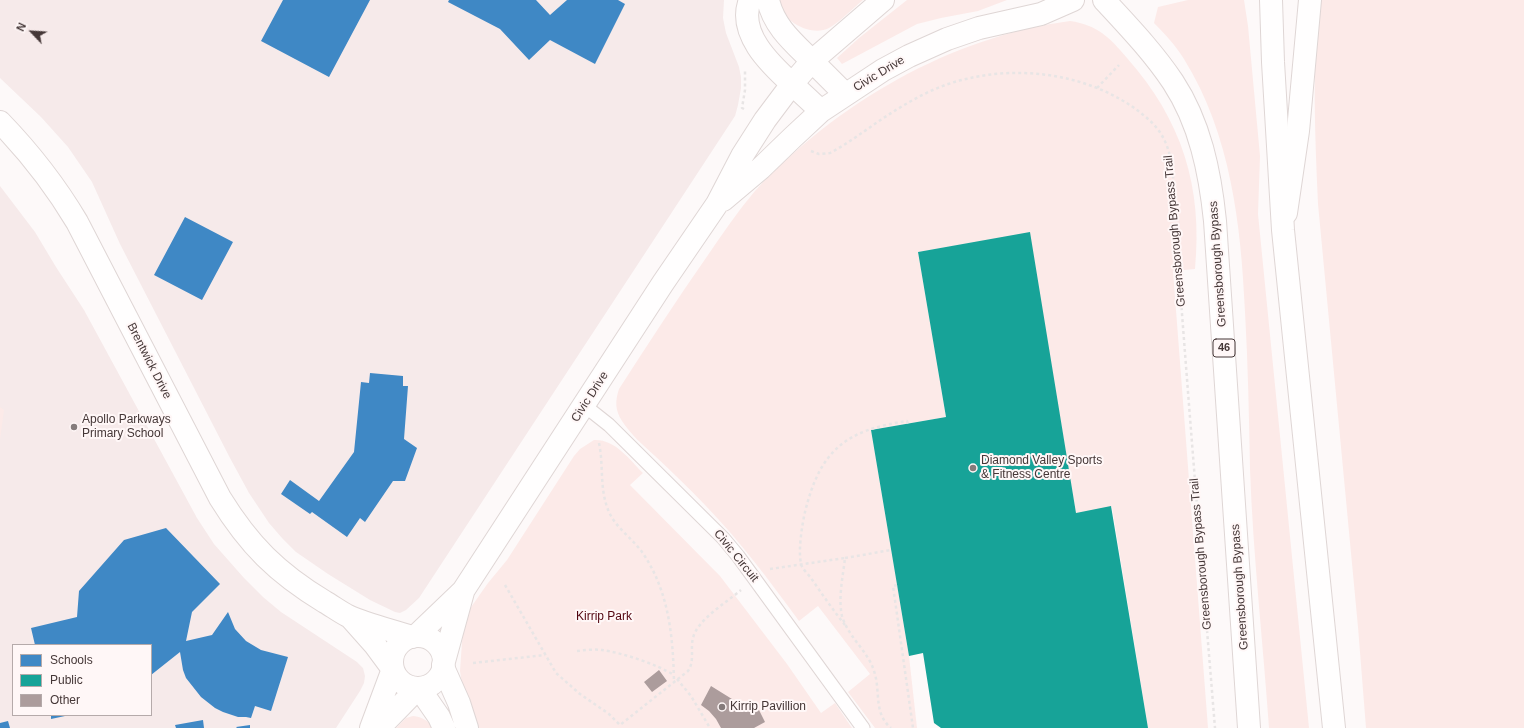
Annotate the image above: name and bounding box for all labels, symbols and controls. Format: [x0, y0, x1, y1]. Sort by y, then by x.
north arrow [12, 12, 52, 52]
text: N [14, 21, 28, 33]
street label: Civic Drive [851, 53, 907, 95]
street label: Greensborough Bypass Trail [1161, 155, 1189, 307]
street label: Greensborough Bypass [1206, 201, 1230, 327]
street label: Brentwick Drive [124, 321, 174, 401]
road number: 46 [1213, 339, 1235, 357]
street label: Civic Drive [568, 369, 612, 425]
place label: Apollo Parkways Primary School [82, 413, 171, 441]
marker: Apollo Parkways Primary School [69, 422, 79, 432]
place label: Diamond Valley Sports & Fitness Centre [981, 454, 1102, 482]
marker: Diamond Valley Sports & Fitness Centre [968, 463, 978, 473]
street label: Greensborough Bypass Trail [1187, 478, 1215, 630]
street label: Greensborough Bypass [1228, 524, 1252, 650]
street label: Civic Circuit [710, 527, 762, 585]
park label: Kirrip Park [576, 610, 632, 624]
legend [12, 644, 152, 716]
text: Schools [50, 653, 93, 667]
text: Public [50, 673, 83, 687]
text: Other [50, 693, 80, 707]
place label: Kirrip Pavillion [730, 700, 806, 714]
marker: Kirrip Pavillion [717, 702, 727, 712]

